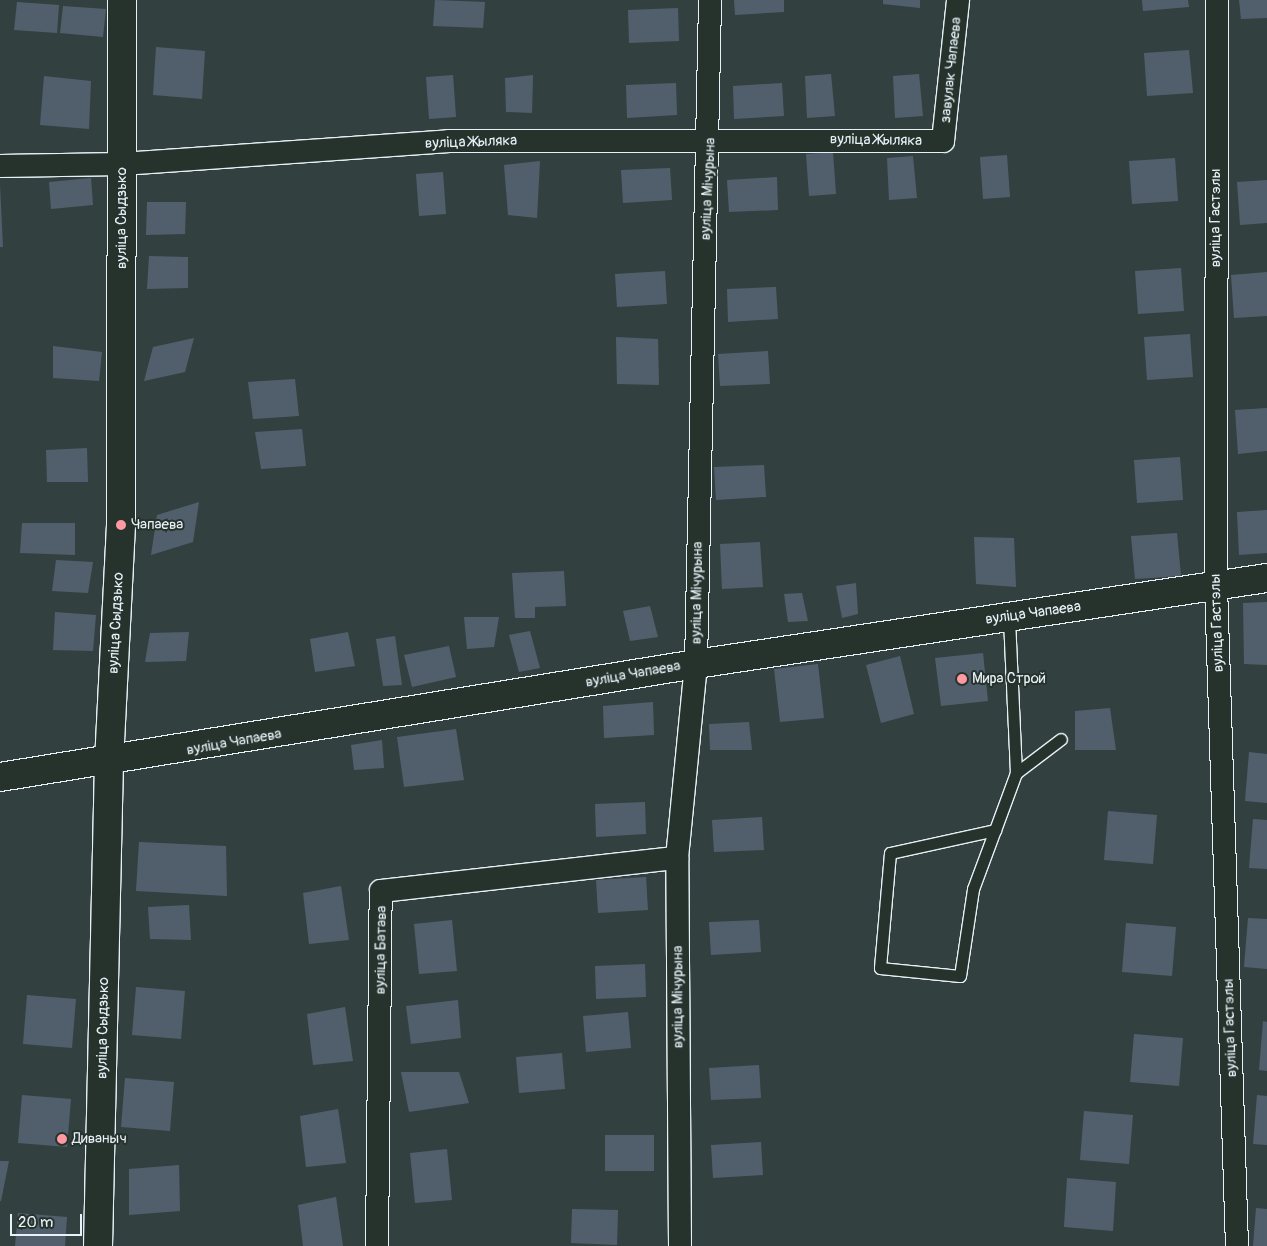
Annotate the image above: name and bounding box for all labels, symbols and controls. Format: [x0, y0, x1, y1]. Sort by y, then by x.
street label: завулак Чапаева [936, 16, 966, 124]
street label: вуліца Жыляка [830, 130, 922, 150]
street label: вуліца Жыляка [425, 131, 517, 153]
street label: вуліца Мічурына [696, 137, 720, 241]
street label: вуліца Сыдзько [113, 167, 131, 269]
street label: вуліца Гастэлы [1207, 169, 1225, 267]
place label: Чапаева [131, 516, 183, 534]
marker: Чапаева [115, 519, 127, 531]
street label: вуліца Мічурына [687, 542, 707, 644]
street label: вуліца Сыдзько [104, 572, 128, 674]
street label: вуліца Гастэлы [1206, 573, 1228, 673]
street label: вуліца Чапаева [984, 597, 1082, 629]
street label: вуліца Чапаева [584, 657, 682, 691]
place label: Мира Строй [972, 670, 1046, 688]
marker: Мира Строй [956, 673, 968, 685]
street label: вуліца Чапаева [185, 725, 283, 759]
street label: вуліца Батава [371, 905, 391, 995]
street label: вуліца Мічурына [669, 946, 687, 1048]
street label: вуліца Сыдзько [93, 977, 113, 1079]
street label: вуліца Гастэлы [1219, 978, 1241, 1078]
place label: Диваныч [72, 1130, 127, 1148]
marker: Диваныч [56, 1133, 68, 1145]
scale bar [12, 1204, 85, 1236]
text: 20 m [18, 1213, 53, 1232]

